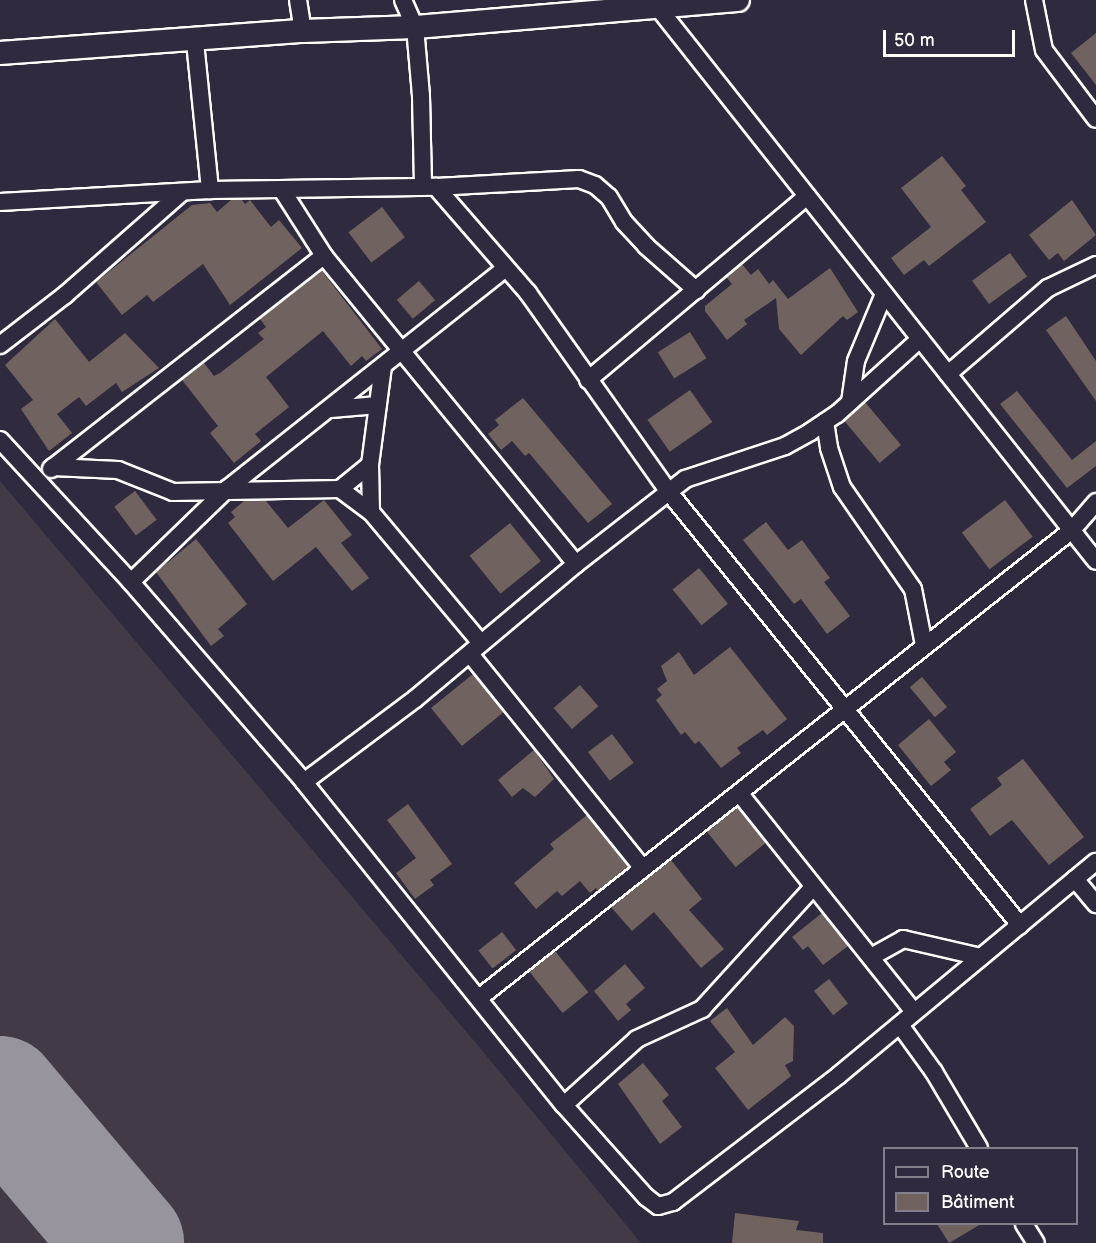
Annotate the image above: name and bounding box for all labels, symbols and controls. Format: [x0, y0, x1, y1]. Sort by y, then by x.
scale bar [886, 18, 1018, 56]
text: 50 m [894, 30, 935, 51]
legend [883, 1147, 1078, 1225]
text: Route [941, 1162, 990, 1183]
text: Bâtiment [941, 1192, 1015, 1213]

